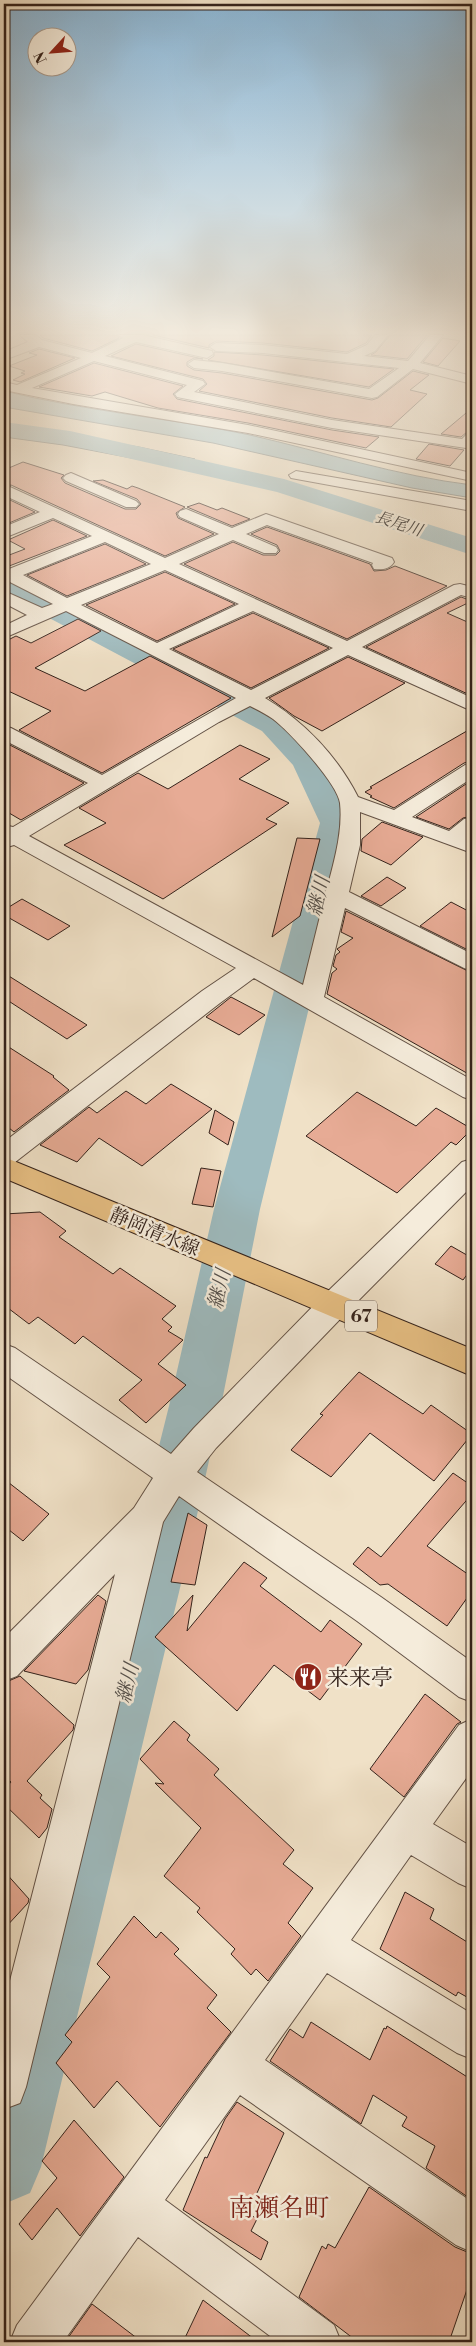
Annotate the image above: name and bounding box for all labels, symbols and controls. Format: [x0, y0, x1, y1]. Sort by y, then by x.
north arrow [28, 28, 78, 78]
text: N [31, 48, 52, 66]
water label: 長尾川 [373, 507, 427, 541]
water label: 継川 [302, 872, 337, 919]
street label: 静岡清水線 [106, 1202, 203, 1262]
water label: 継川 [204, 1265, 238, 1312]
road number: 67 [345, 1300, 377, 1332]
water label: 継川 [111, 1659, 146, 1706]
restaurant icon: 来来亭 [293, 1662, 323, 1692]
place label: 来来亭 [327, 1665, 393, 1692]
district label: 南瀬名町 [229, 2193, 329, 2224]

